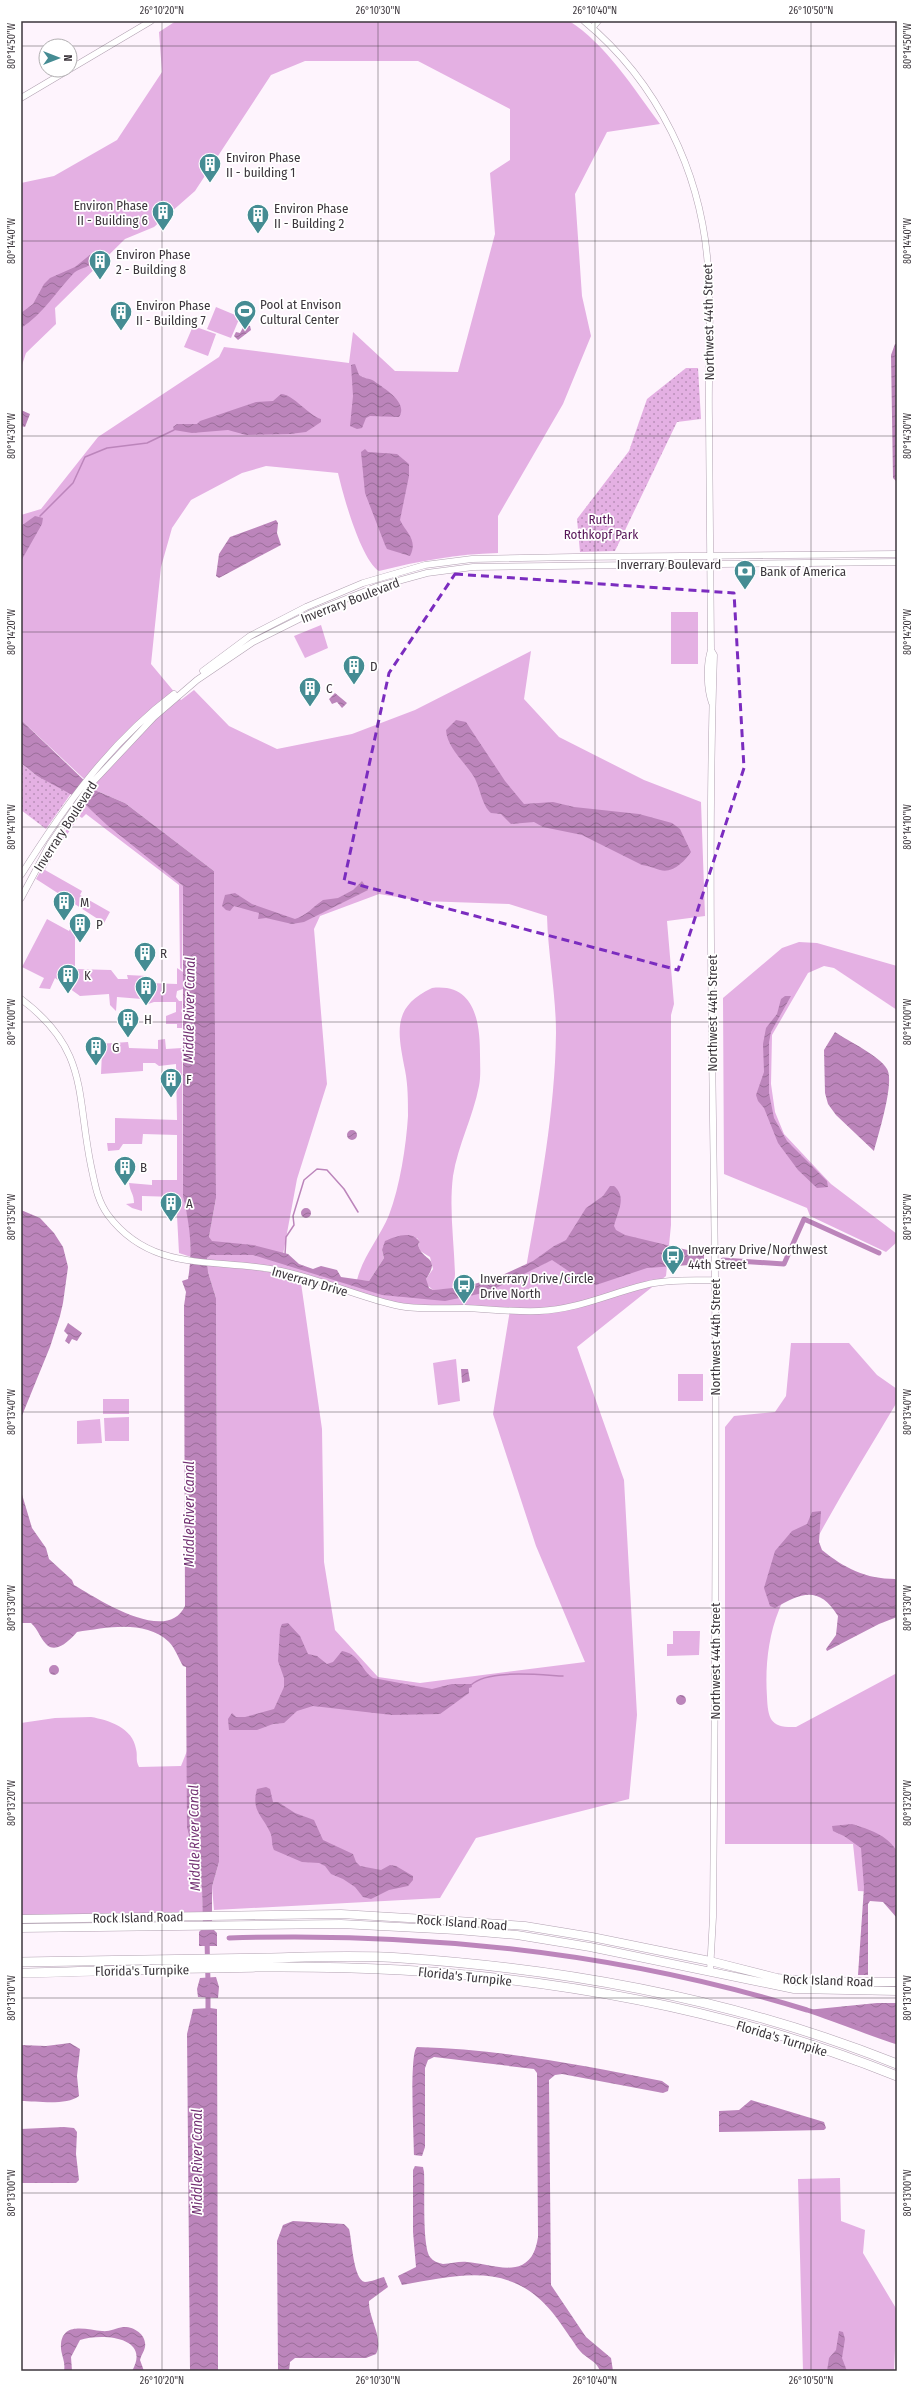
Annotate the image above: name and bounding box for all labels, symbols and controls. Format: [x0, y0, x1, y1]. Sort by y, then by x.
text: 26°10'20"N [140, 5, 184, 17]
text: 26°10'30"N [356, 5, 400, 17]
text: 26°10'40"N [573, 5, 617, 17]
text: 26°10'50"N [789, 5, 833, 17]
text: 80°14'50"W [6, 22, 18, 69]
text: 80°14'50"W [902, 22, 914, 69]
north arrow [38, 38, 78, 78]
text: N [61, 55, 74, 61]
place label: Environ Phase II - building 1 [226, 150, 300, 180]
building icon: Environ Phase II - building 1 [197, 151, 223, 184]
place label: Environ Phase II - Building 6 [74, 198, 148, 228]
building icon: Environ Phase II - Building 6 [150, 199, 176, 232]
place label: Environ Phase II - Building 2 [274, 201, 348, 231]
building icon: Environ Phase II - Building 2 [245, 202, 271, 235]
text: 80°14'40"W [6, 218, 18, 264]
text: 80°14'40"W [902, 218, 914, 264]
place label: Environ Phase 2 - Building 8 [116, 247, 190, 277]
building icon: Environ Phase 2 - Building 8 [87, 248, 113, 281]
street label: Northwest 44th Street [700, 263, 717, 381]
place label: Pool at Envison Cultural Center [260, 297, 341, 327]
place label: Environ Phase II - Building 7 [136, 298, 210, 328]
sports icon: Pool at Envison Cultural Center [232, 298, 258, 331]
building icon: Environ Phase II - Building 7 [108, 299, 134, 332]
text: 80°14'30"W [6, 412, 18, 459]
text: 80°14'30"W [902, 412, 914, 459]
park label: Ruth Rothkopf Park [564, 512, 639, 542]
street label: Inverrary Boulevard [617, 557, 721, 572]
bank icon: Bank of America [732, 558, 758, 591]
place label: Bank of America [760, 564, 846, 579]
street label: Inverrary Boulevard [299, 575, 402, 626]
text: 80°14'20"W [6, 609, 18, 655]
text: 80°14'20"W [902, 609, 914, 655]
building icon: D [341, 653, 367, 686]
place label: D [370, 659, 378, 674]
building icon: C [297, 675, 323, 708]
place label: C [326, 681, 333, 696]
street label: Inverrary Boulevard [31, 778, 100, 874]
text: 80°14'10"W [6, 804, 18, 850]
text: 80°14'10"W [902, 804, 914, 850]
building icon: M [51, 889, 77, 922]
place label: M [80, 895, 89, 910]
building icon: P [67, 911, 93, 944]
place label: P [96, 917, 103, 932]
building icon: R [132, 940, 158, 973]
place label: R [160, 946, 167, 961]
street label: Northwest 44th Street [705, 954, 720, 1071]
water label: Middle River Canal [180, 957, 199, 1063]
building icon: K [55, 962, 81, 995]
place label: K [84, 968, 91, 983]
building icon: J [133, 974, 159, 1007]
place label: J [162, 980, 166, 995]
text: 80°14'00"W [6, 998, 18, 1045]
text: 80°14'00"W [902, 998, 914, 1045]
building icon: H [115, 1006, 141, 1039]
place label: H [144, 1012, 152, 1027]
building icon: G [83, 1034, 109, 1067]
place label: G [112, 1040, 119, 1055]
building icon: F [158, 1066, 184, 1099]
place label: F [186, 1072, 192, 1087]
building icon: B [112, 1154, 138, 1187]
place label: B [140, 1160, 147, 1175]
building icon: A [158, 1190, 184, 1223]
text: 80°13'50"W [6, 1193, 18, 1240]
text: 80°13'50"W [902, 1193, 914, 1240]
place label: A [186, 1196, 193, 1211]
place label: Inverrary Drive/Northwest 44th Street [688, 1242, 828, 1272]
bus stop icon: Inverrary Drive/Northwest 44th Street [660, 1243, 686, 1276]
street label: Inverrary Drive [270, 1263, 350, 1299]
place label: Inverrary Drive/Circle Drive North [480, 1271, 594, 1301]
bus stop icon: Inverrary Drive/Circle Drive North [451, 1272, 477, 1305]
street label: Northwest 44th Street [708, 1278, 723, 1395]
text: 80°13'40"W [6, 1388, 18, 1435]
text: 80°13'40"W [902, 1388, 914, 1435]
water label: Middle River Canal [181, 1461, 198, 1567]
text: 80°13'30"W [6, 1584, 18, 1631]
text: 80°13'30"W [902, 1584, 914, 1631]
street label: Northwest 44th Street [708, 1602, 723, 1719]
text: 80°13'20"W [6, 1779, 18, 1826]
text: 80°13'20"W [902, 1779, 914, 1826]
water label: Middle River Canal [185, 1784, 204, 1891]
street label: Rock Island Road [92, 1909, 184, 1926]
street label: Rock Island Road [416, 1912, 508, 1933]
street label: Florida's Turnpike [95, 1962, 189, 1979]
street label: Florida's Turnpike [417, 1964, 513, 1989]
street label: Rock Island Road [782, 1971, 874, 1990]
text: 80°13'10"W [6, 1975, 18, 2021]
text: 80°13'10"W [902, 1975, 914, 2021]
street label: Florida's Turnpike [735, 2018, 829, 2059]
water label: Middle River Canal [189, 2109, 206, 2215]
text: 80°13'00"W [6, 2169, 18, 2216]
text: 80°13'00"W [902, 2169, 914, 2216]
text: 26°10'20"N [140, 2375, 184, 2387]
text: 26°10'30"N [356, 2375, 400, 2387]
text: 26°10'40"N [573, 2375, 617, 2387]
text: 26°10'50"N [789, 2375, 833, 2387]

